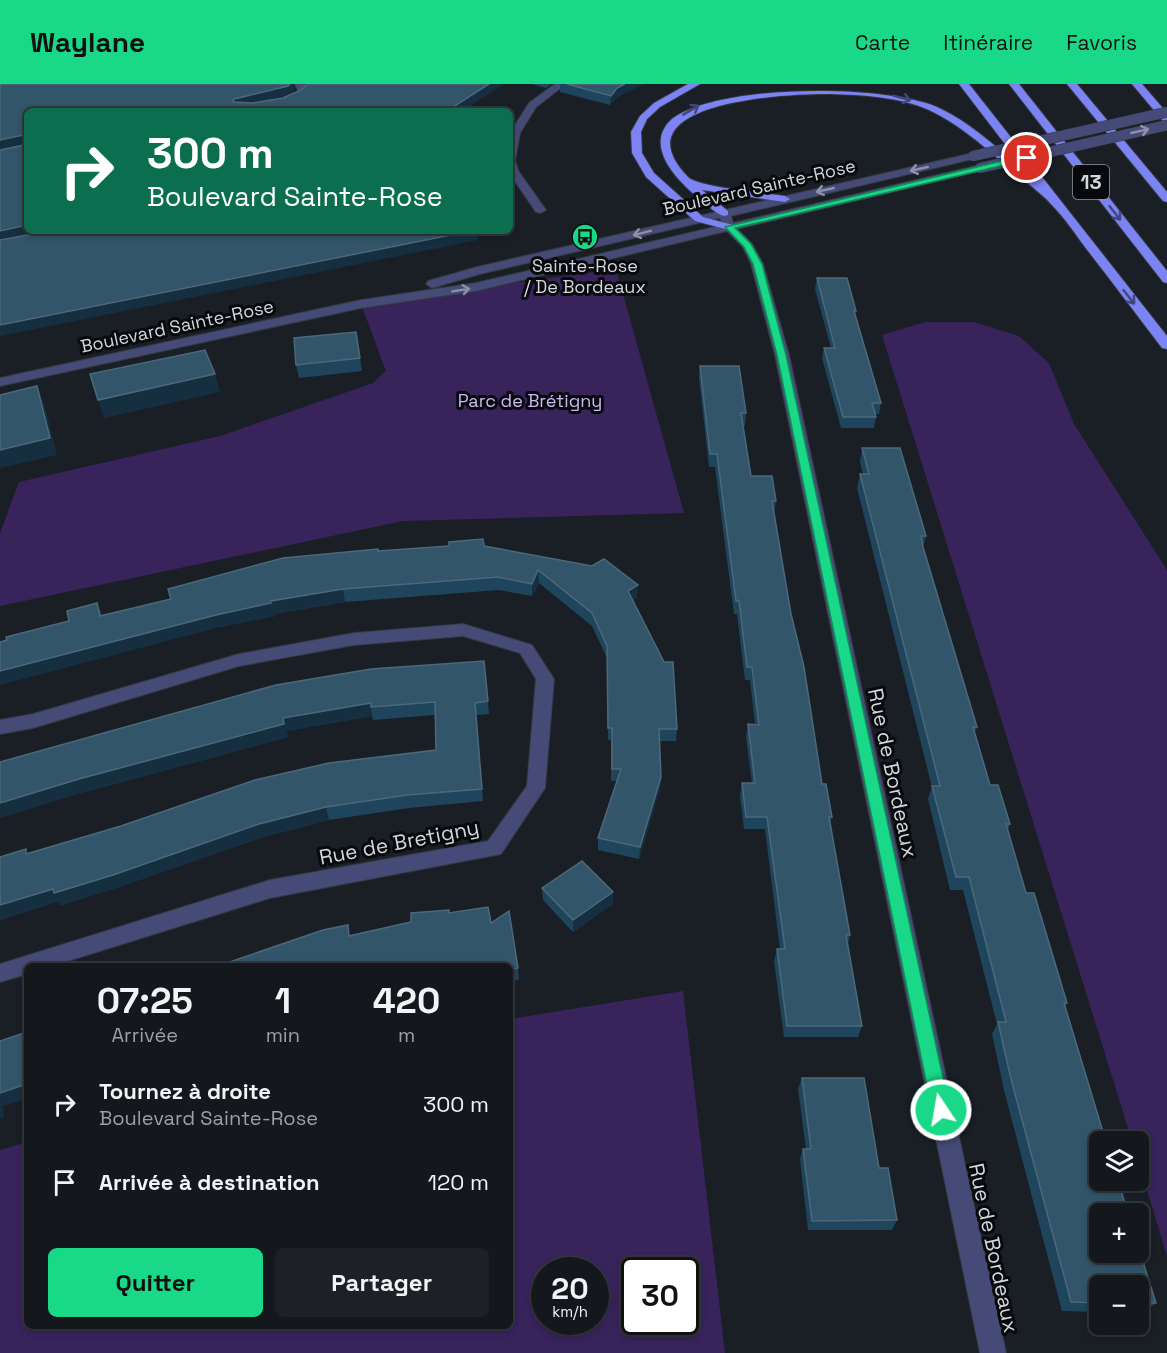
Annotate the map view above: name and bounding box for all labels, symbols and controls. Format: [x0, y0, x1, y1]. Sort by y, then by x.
text: Waylane [30, 24, 145, 60]
text: Carte [855, 29, 910, 56]
text: Itinéraire [943, 29, 1033, 56]
text: Favoris [1066, 29, 1137, 56]
one-way arrow [892, 93, 911, 104]
one-way arrow [682, 104, 699, 116]
one-way arrow [1130, 125, 1149, 137]
text: 300 m [147, 127, 274, 180]
icon: right [48, 132, 126, 210]
pin [1001, 132, 1052, 183]
icon: arrive [1010, 141, 1043, 174]
street label: Boulevard Sainte-Rose [660, 154, 858, 220]
one-way arrow [909, 163, 928, 175]
road number: 13 [1073, 165, 1109, 199]
text: Boulevard Sainte-Rose [147, 179, 443, 214]
one-way arrow [816, 185, 835, 196]
one-way arrow [1108, 204, 1121, 220]
bus stop icon: Sainte-Rose / De Bordeaux [570, 222, 600, 252]
one-way arrow [632, 227, 651, 239]
place label: Sainte-Rose / De Bordeaux [524, 254, 646, 298]
one-way arrow [450, 284, 470, 295]
one-way arrow [1123, 288, 1136, 304]
street label: Boulevard Sainte-Rose [78, 294, 276, 358]
park label: Parc de Brétigny [458, 389, 602, 412]
street label: Rue de Bordeaux [862, 686, 924, 860]
street label: Rue de Bretigny [317, 813, 481, 871]
text: 07:25 [97, 978, 193, 1024]
text: 1 [275, 978, 291, 1024]
text: 420 [373, 978, 440, 1024]
text: Arrivée [112, 1022, 178, 1048]
text: min [266, 1022, 300, 1048]
text: m [398, 1022, 415, 1048]
text: Tournez à droite [99, 1077, 271, 1105]
position arrow [909, 1078, 973, 1142]
icon: right [48, 1088, 81, 1121]
text: 300 m [423, 1090, 489, 1118]
text: Boulevard Sainte-Rose [99, 1105, 318, 1131]
map controls [1089, 1131, 1149, 1335]
button: layers [1089, 1131, 1149, 1191]
street label: Rue de Bordeaux [963, 1161, 1025, 1335]
icon: arrive [48, 1166, 81, 1199]
text: Arrivée à destination [99, 1168, 320, 1196]
text: 120 m [428, 1168, 489, 1196]
button: + [1089, 1203, 1149, 1263]
button: Quitter [48, 1248, 263, 1317]
button: Partager [275, 1248, 489, 1317]
speed limit sign: 30 [621, 1257, 699, 1335]
text: 20 [551, 1269, 589, 1308]
button: − [1089, 1275, 1149, 1335]
text: km/h [552, 1302, 588, 1321]

